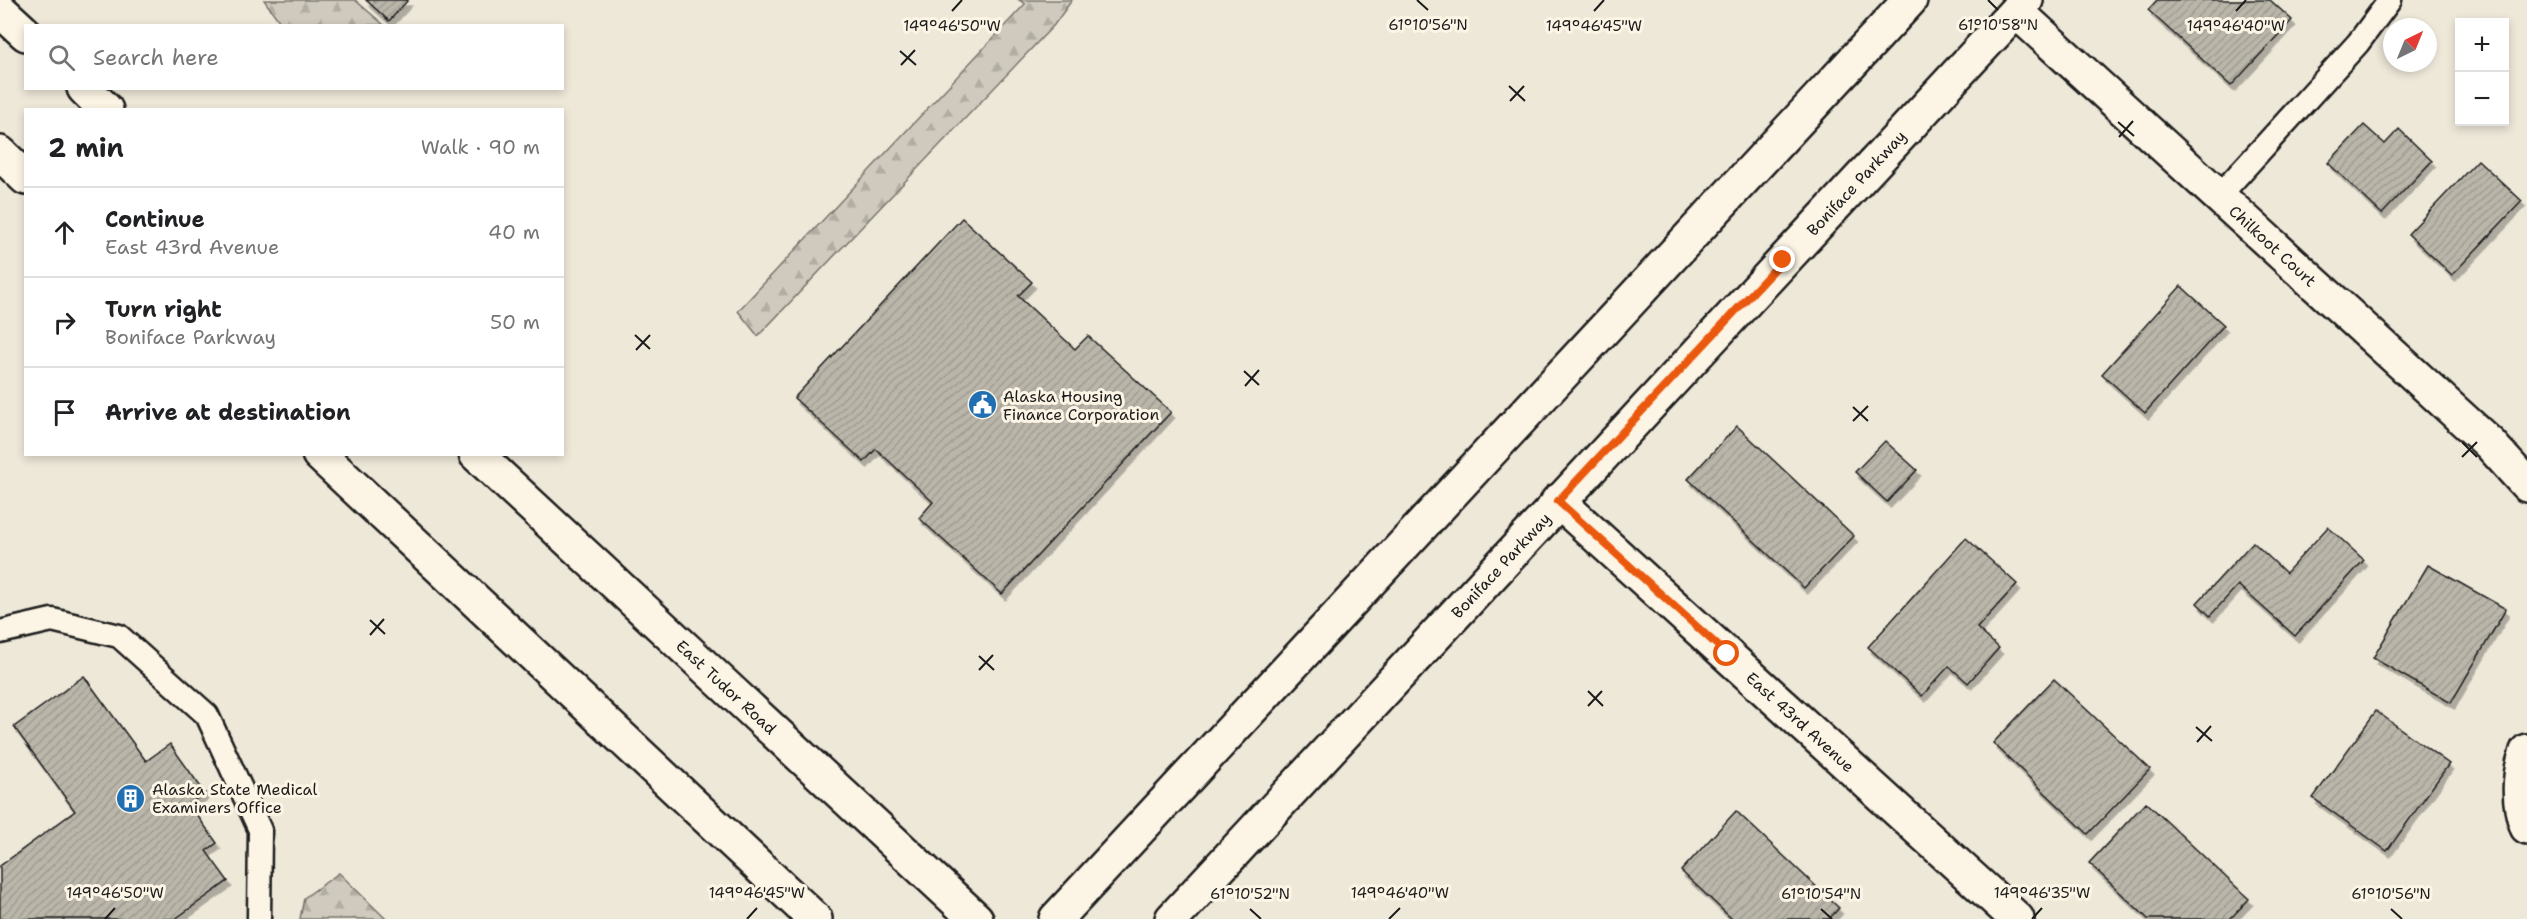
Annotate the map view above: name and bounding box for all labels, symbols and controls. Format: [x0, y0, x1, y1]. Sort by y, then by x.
text: 61°10'56"N [1388, 15, 1468, 35]
text: 61°10'58"N [1958, 15, 2038, 35]
text: 149°46'50"W [903, 16, 1001, 36]
text: 149°46'45"W [1546, 16, 1642, 36]
text: 149°46'40"W [2187, 16, 2285, 36]
north arrow [2383, 18, 2437, 72]
map controls [2455, 18, 2509, 126]
button: + [2455, 18, 2509, 72]
search box [24, 24, 564, 90]
icon: search [45, 41, 78, 74]
text: Search here [93, 43, 219, 72]
button: − [2455, 72, 2509, 126]
street label: Boniface Parkway [1802, 125, 1910, 240]
text: 2 min [48, 130, 124, 165]
text: Walk · 90 m [421, 134, 540, 160]
street label: Chilkoot Court [2225, 200, 2321, 291]
text: Continue [105, 205, 205, 234]
icon: ahead [48, 216, 81, 249]
text: 40 m [488, 219, 540, 245]
text: East 43rd Avenue [105, 234, 279, 260]
route end [1769, 246, 1795, 272]
text: Turn right [105, 295, 222, 324]
icon: right [48, 306, 81, 339]
text: 50 m [490, 309, 540, 335]
text: Boniface Parkway [105, 324, 276, 350]
place label: Alaska Housing Finance Corporation [1003, 386, 1159, 425]
public building icon: Alaska Housing Finance Corporation [966, 389, 998, 421]
icon: arrive [48, 396, 81, 429]
text: Arrive at destination [105, 398, 351, 427]
street label: Boniface Parkway [1446, 508, 1555, 622]
street label: East Tudor Road [672, 635, 781, 739]
route start [1713, 640, 1739, 666]
street label: East 43rd Avenue [1742, 667, 1859, 777]
place label: Alaska State Medical Examiners Office [152, 779, 317, 818]
building icon: Alaska State Medical Examiners Office [115, 782, 147, 814]
text: 149°46'50"W [66, 883, 164, 903]
text: 149°46'45"W [709, 883, 805, 903]
text: 149°46'40"W [1351, 883, 1449, 903]
text: 149°46'35"W [1994, 883, 2090, 903]
text: 61°10'52"N [1210, 884, 1290, 904]
text: 61°10'54"N [1781, 884, 1861, 904]
text: 61°10'56"N [2351, 884, 2431, 904]

